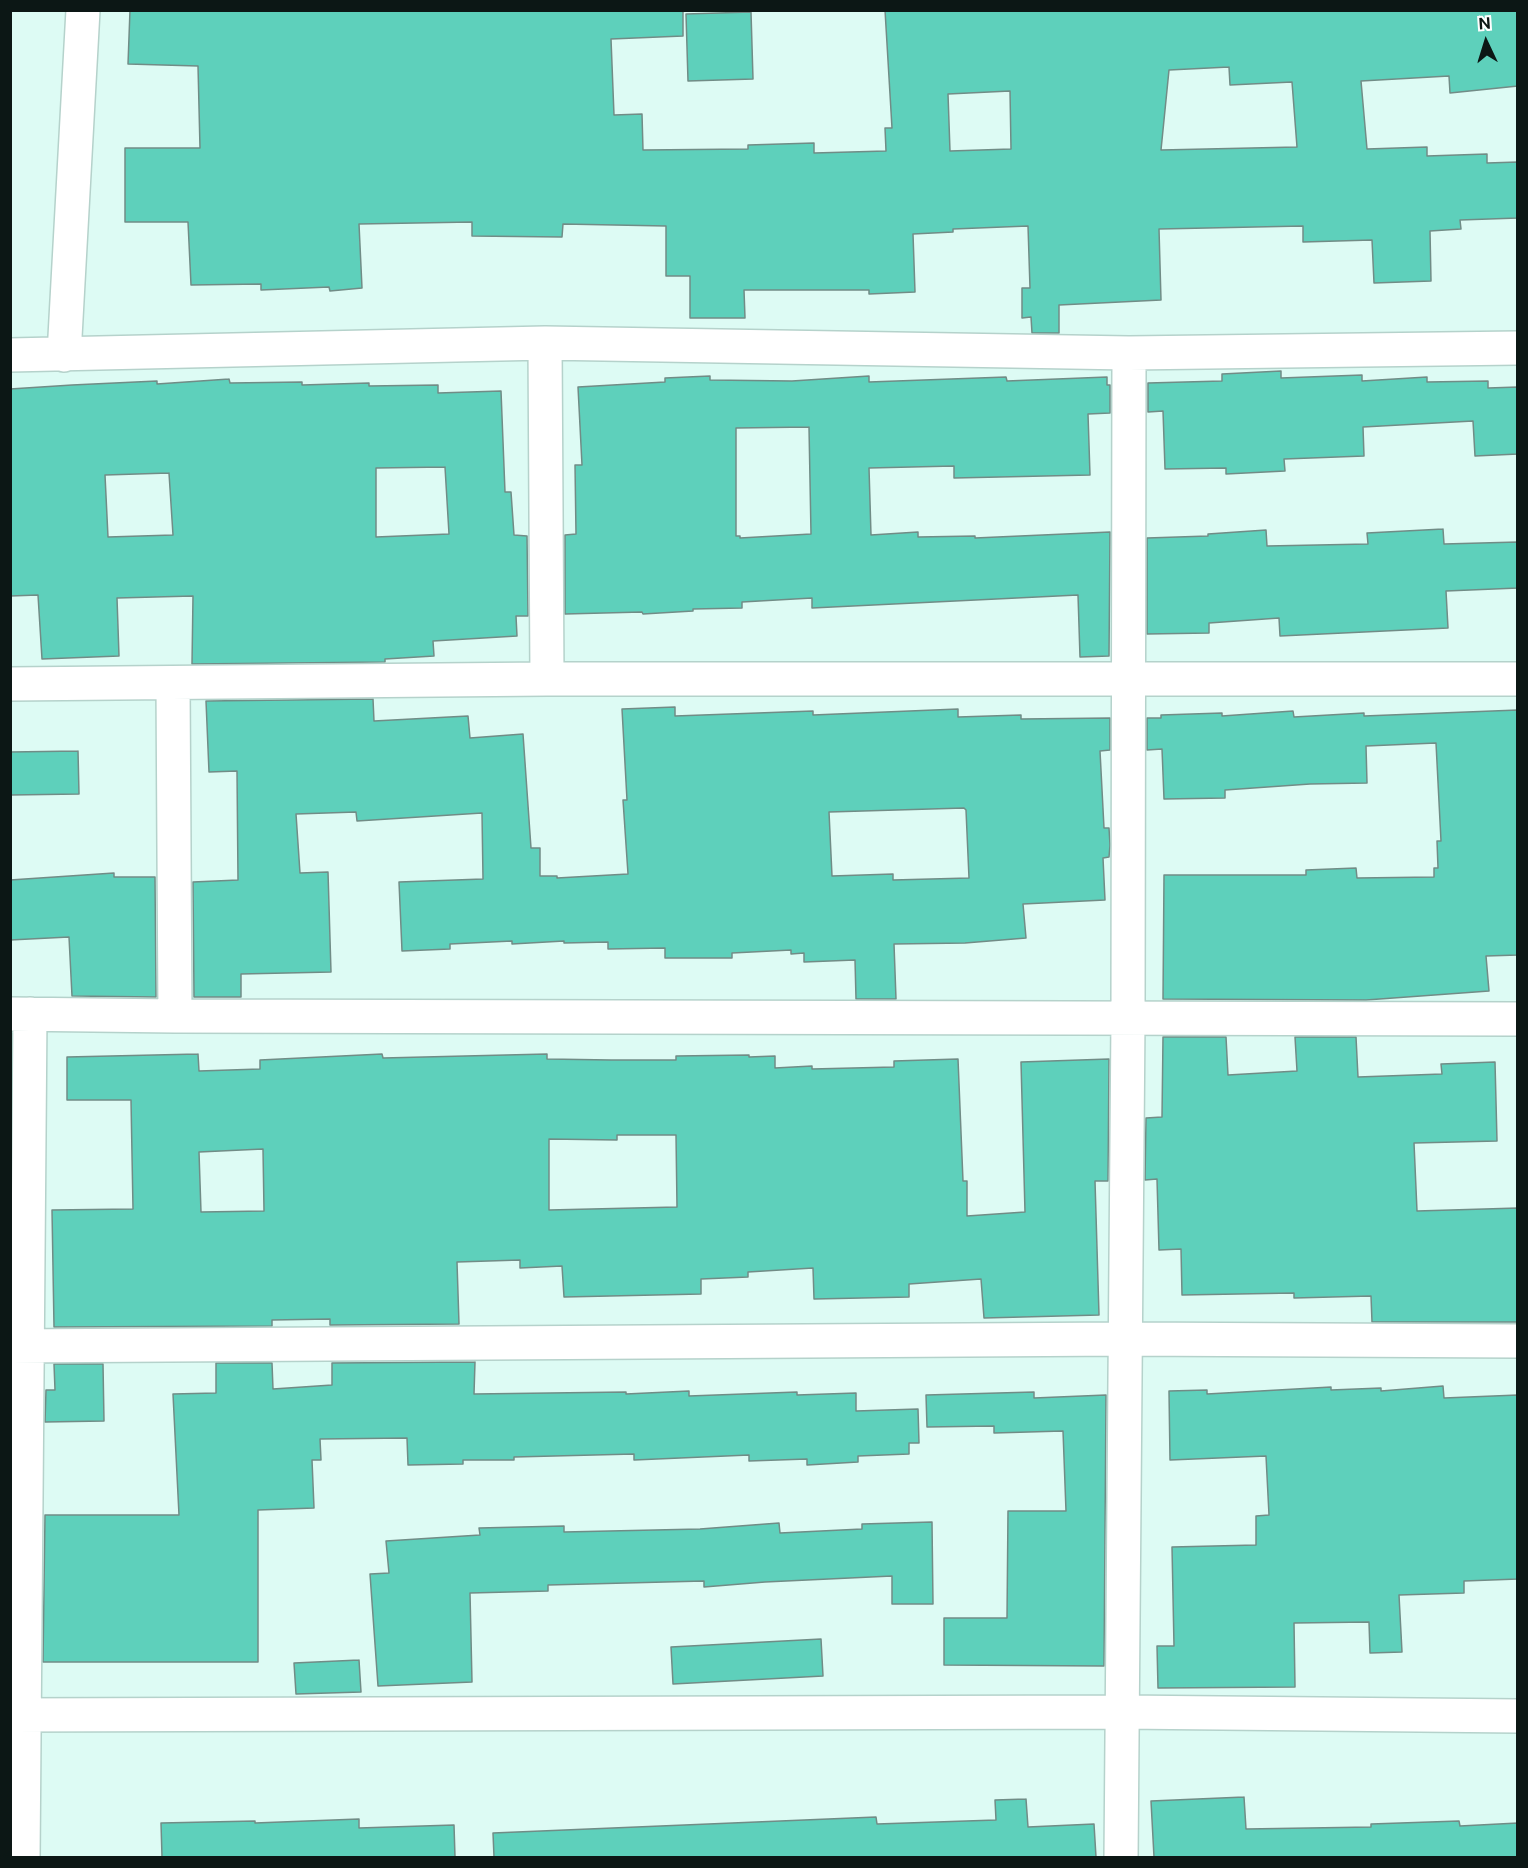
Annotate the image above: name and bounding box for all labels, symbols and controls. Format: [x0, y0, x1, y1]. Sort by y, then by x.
north arrow [1456, 12, 1516, 72]
text: N [1478, 14, 1492, 33]

